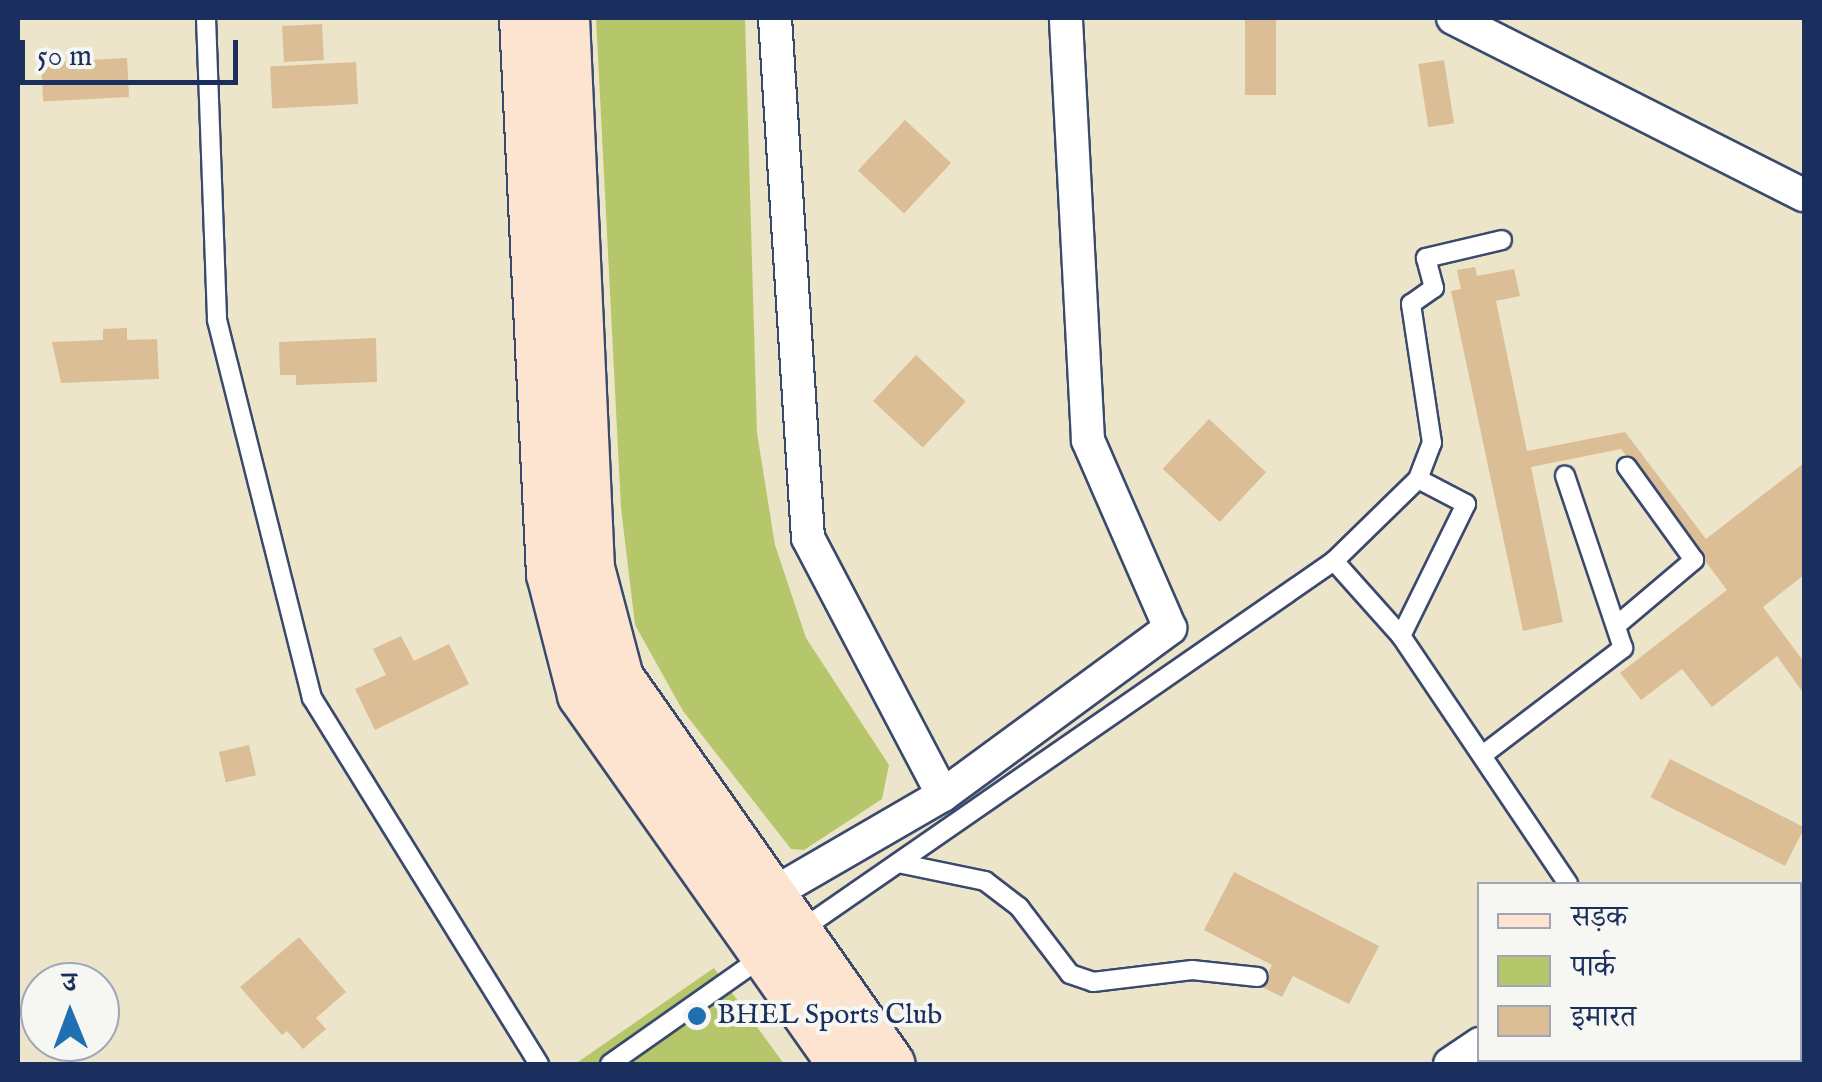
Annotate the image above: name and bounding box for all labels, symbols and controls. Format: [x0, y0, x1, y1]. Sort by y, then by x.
scale bar [25, 20, 242, 82]
text: 50 m [37, 38, 92, 76]
legend [1477, 882, 1802, 1062]
text: सड़क [1571, 899, 1627, 937]
text: पार्क [1571, 949, 1615, 987]
north arrow [20, 962, 120, 1062]
text: उ [62, 966, 77, 1001]
place label: BHEL Sports Club [717, 999, 942, 1033]
text: इमारत [1571, 999, 1636, 1037]
marker: BHEL Sports Club [686, 1005, 708, 1027]

